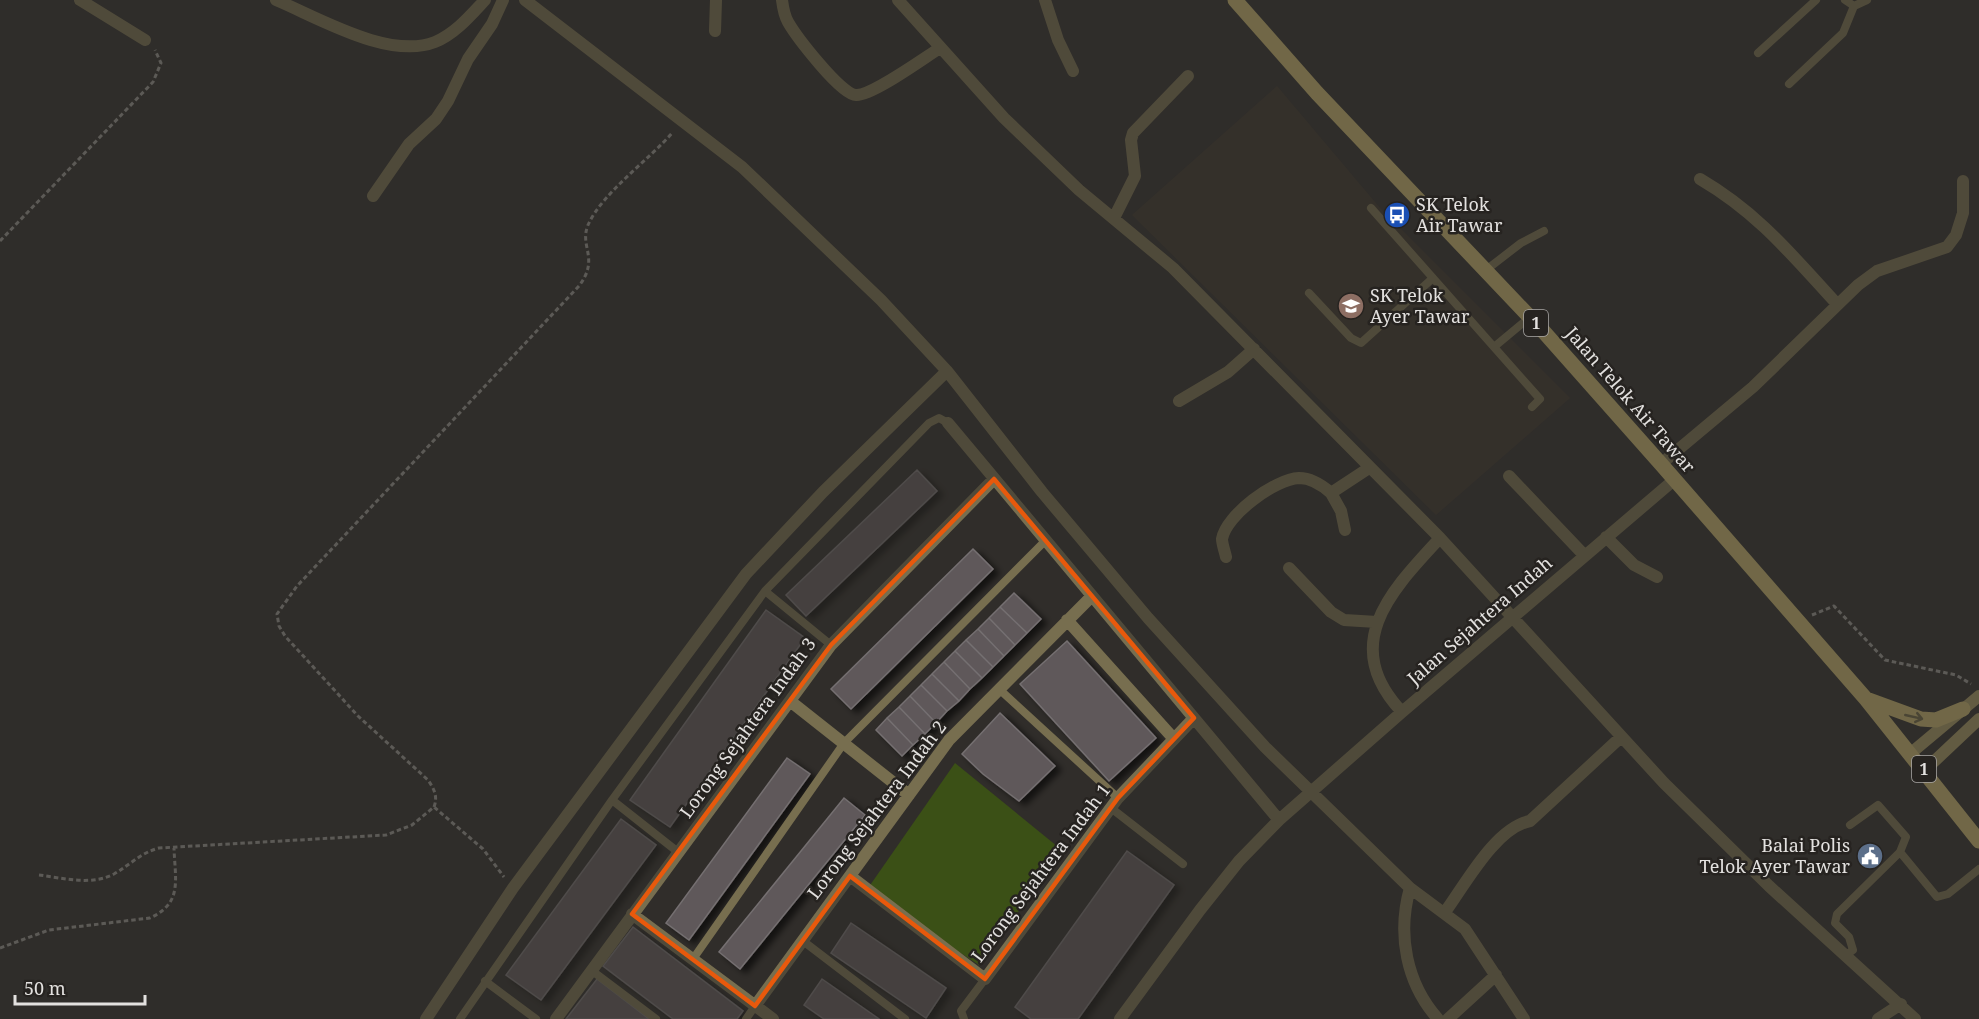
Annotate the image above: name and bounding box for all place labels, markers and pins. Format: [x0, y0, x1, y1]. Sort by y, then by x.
place label: SK Telok Air Tawar [1416, 192, 1503, 237]
bus stop icon: SK Telok Air Tawar [1382, 200, 1412, 230]
place label: SK Telok Ayer Tawar [1370, 283, 1470, 328]
school or university icon: SK Telok Ayer Tawar [1336, 291, 1366, 321]
place label: Balai Polis Telok Ayer Tawar [1700, 833, 1851, 878]
public building icon: Balai Polis Telok Ayer Tawar [1855, 841, 1885, 871]

